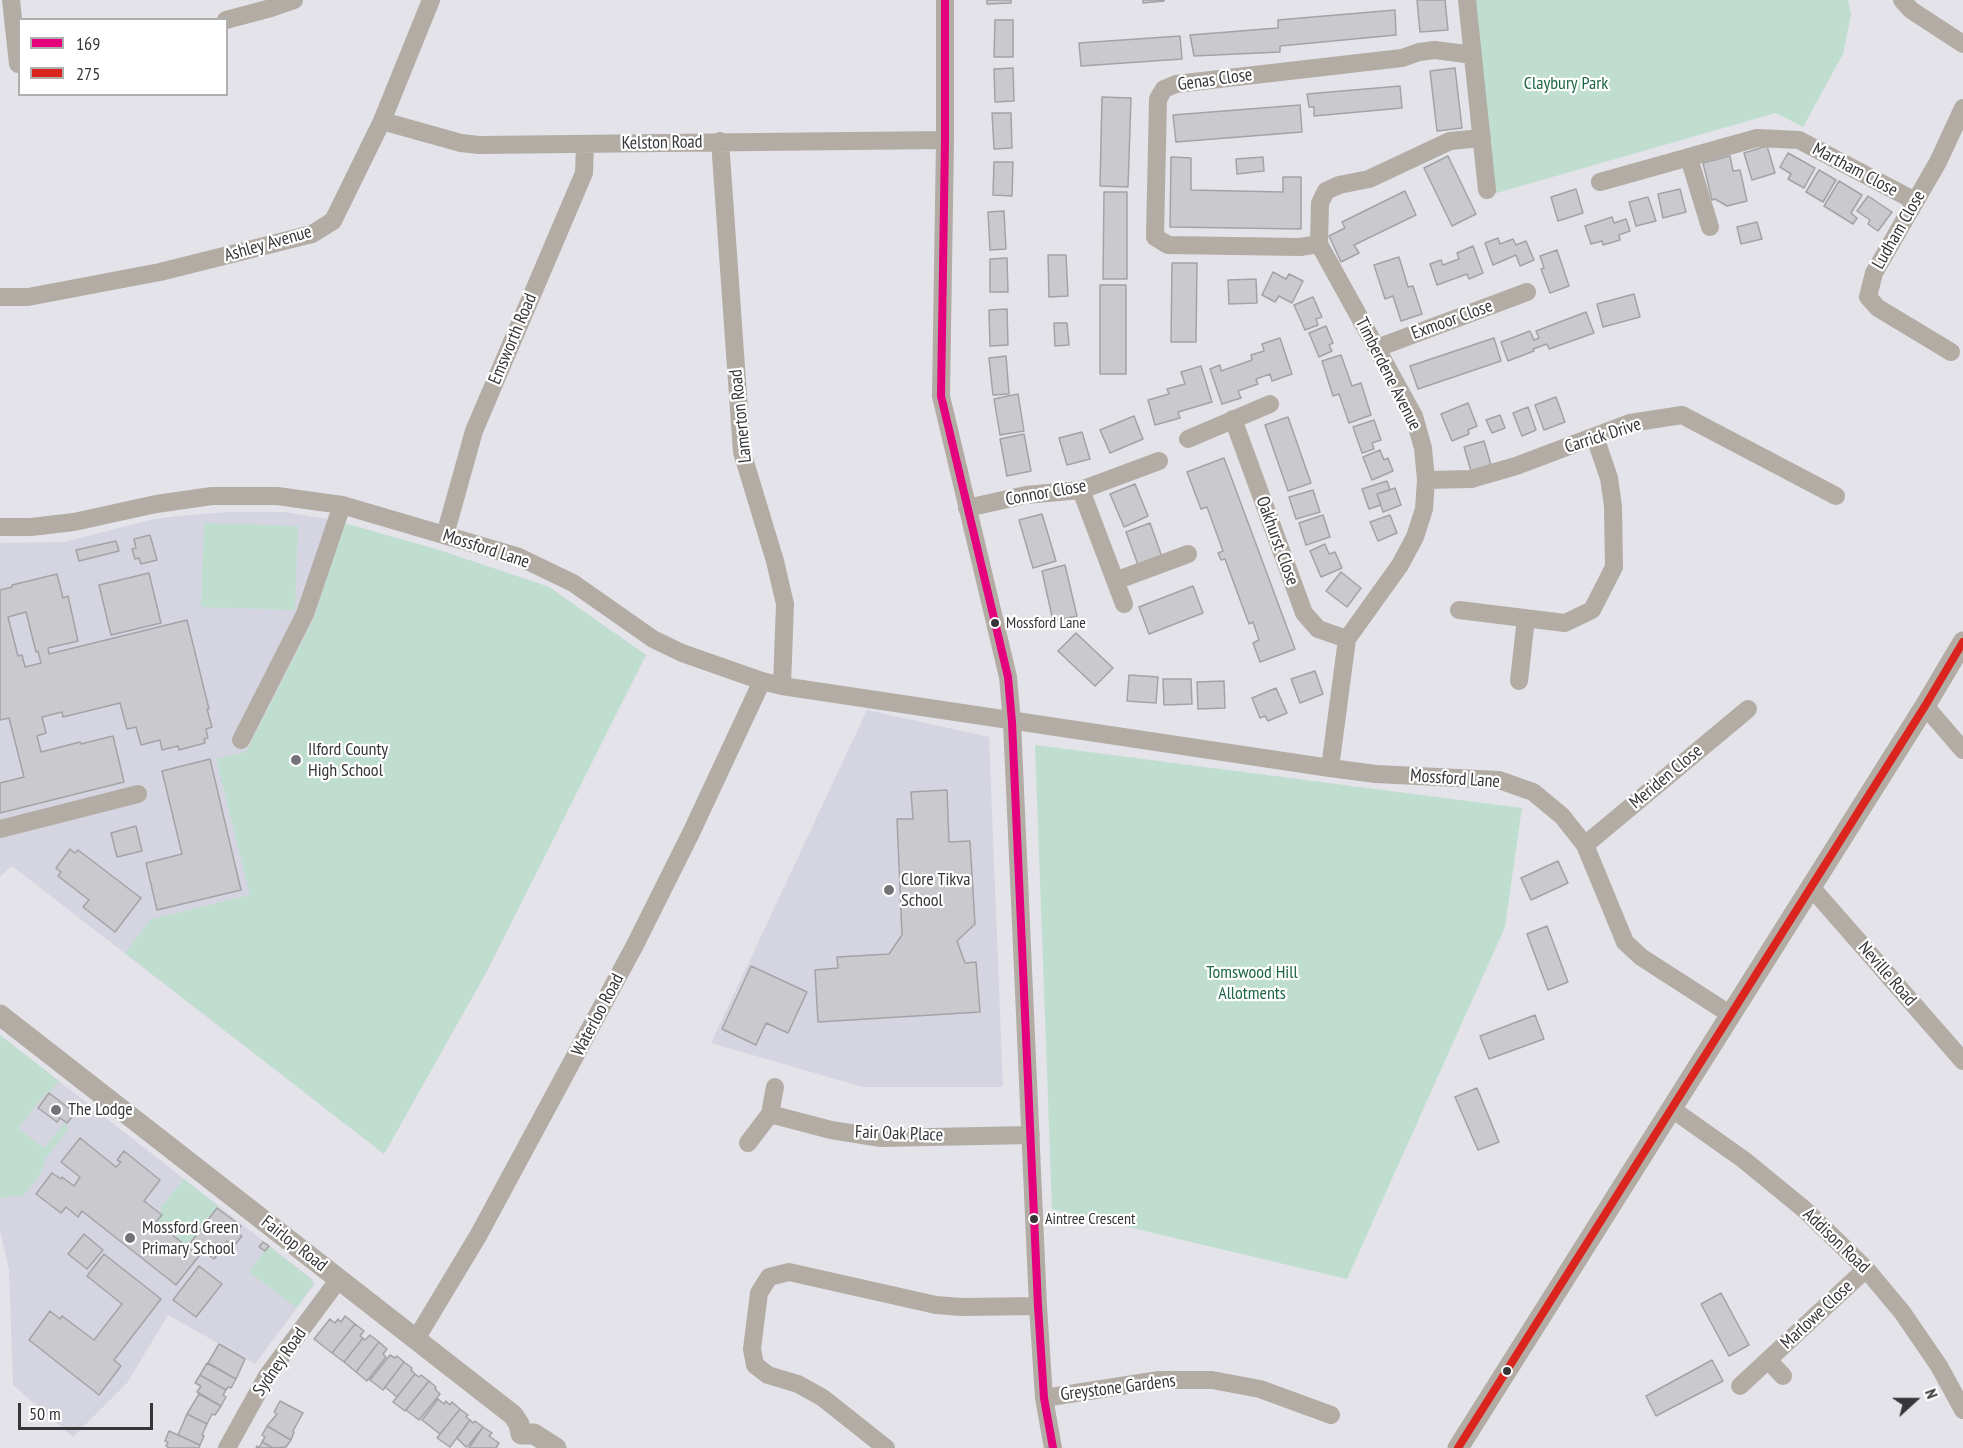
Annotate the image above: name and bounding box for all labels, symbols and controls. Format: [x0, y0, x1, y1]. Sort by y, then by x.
legend [18, 18, 228, 96]
text: 169 [76, 32, 100, 55]
text: 275 [76, 62, 100, 85]
street label: Genas Close [1176, 64, 1254, 96]
park label: Claybury Park [1524, 73, 1608, 95]
street label: Kelston Road [621, 131, 703, 155]
street label: Martham Close [1809, 139, 1901, 201]
street label: Ludham Close [1868, 187, 1930, 273]
street label: Ashley Avenue [222, 221, 314, 267]
street label: Emsworth Road [484, 290, 542, 388]
street label: Exmoor Close [1408, 295, 1496, 345]
street label: Timberdene Avenue [1350, 314, 1426, 434]
street label: Lamerton Road [725, 368, 757, 464]
street label: Carrick Drive [1562, 414, 1644, 458]
street label: Connor Close [1004, 475, 1088, 511]
street label: Oakhurst Close [1251, 493, 1303, 589]
street label: Mossford Lane [440, 525, 532, 573]
place label: Mossford Lane [1006, 613, 1086, 633]
marker: Mossford Lane [989, 617, 1001, 629]
place label: Ilford County High School [308, 739, 388, 782]
street label: Meriden Close [1625, 740, 1707, 814]
marker: Ilford County High School [289, 753, 303, 767]
street label: Mossford Lane [1409, 765, 1501, 793]
place label: Clore Tikva School [901, 869, 971, 912]
marker: Clore Tikva School [882, 883, 896, 897]
street label: Neville Road [1853, 937, 1921, 1011]
park label: Tomswood Hill Allotments [1206, 962, 1298, 1004]
street label: Waterloo Road [567, 970, 629, 1060]
place label: The Lodge [68, 1099, 133, 1121]
marker: The Lodge [49, 1103, 63, 1117]
street label: Fair Oak Place [855, 1122, 943, 1146]
street label: Addison Road [1798, 1204, 1874, 1278]
place label: Aintree Crescent [1045, 1209, 1135, 1229]
street label: Fairlop Road [257, 1212, 331, 1276]
marker: Aintree Crescent [1028, 1213, 1040, 1225]
place label: Mossford Green Primary School [142, 1217, 239, 1260]
marker: Mossford Green Primary School [123, 1231, 137, 1245]
street label: Marlowe Close [1776, 1276, 1858, 1354]
street label: Sydney Road [249, 1324, 311, 1400]
unlabelled marker [1501, 1365, 1513, 1377]
street label: Greystone Gardens [1059, 1370, 1177, 1406]
north arrow [1885, 1370, 1945, 1430]
text: N [1921, 1386, 1943, 1401]
scale bar [21, 1391, 156, 1429]
text: 50 m [29, 1402, 61, 1425]

